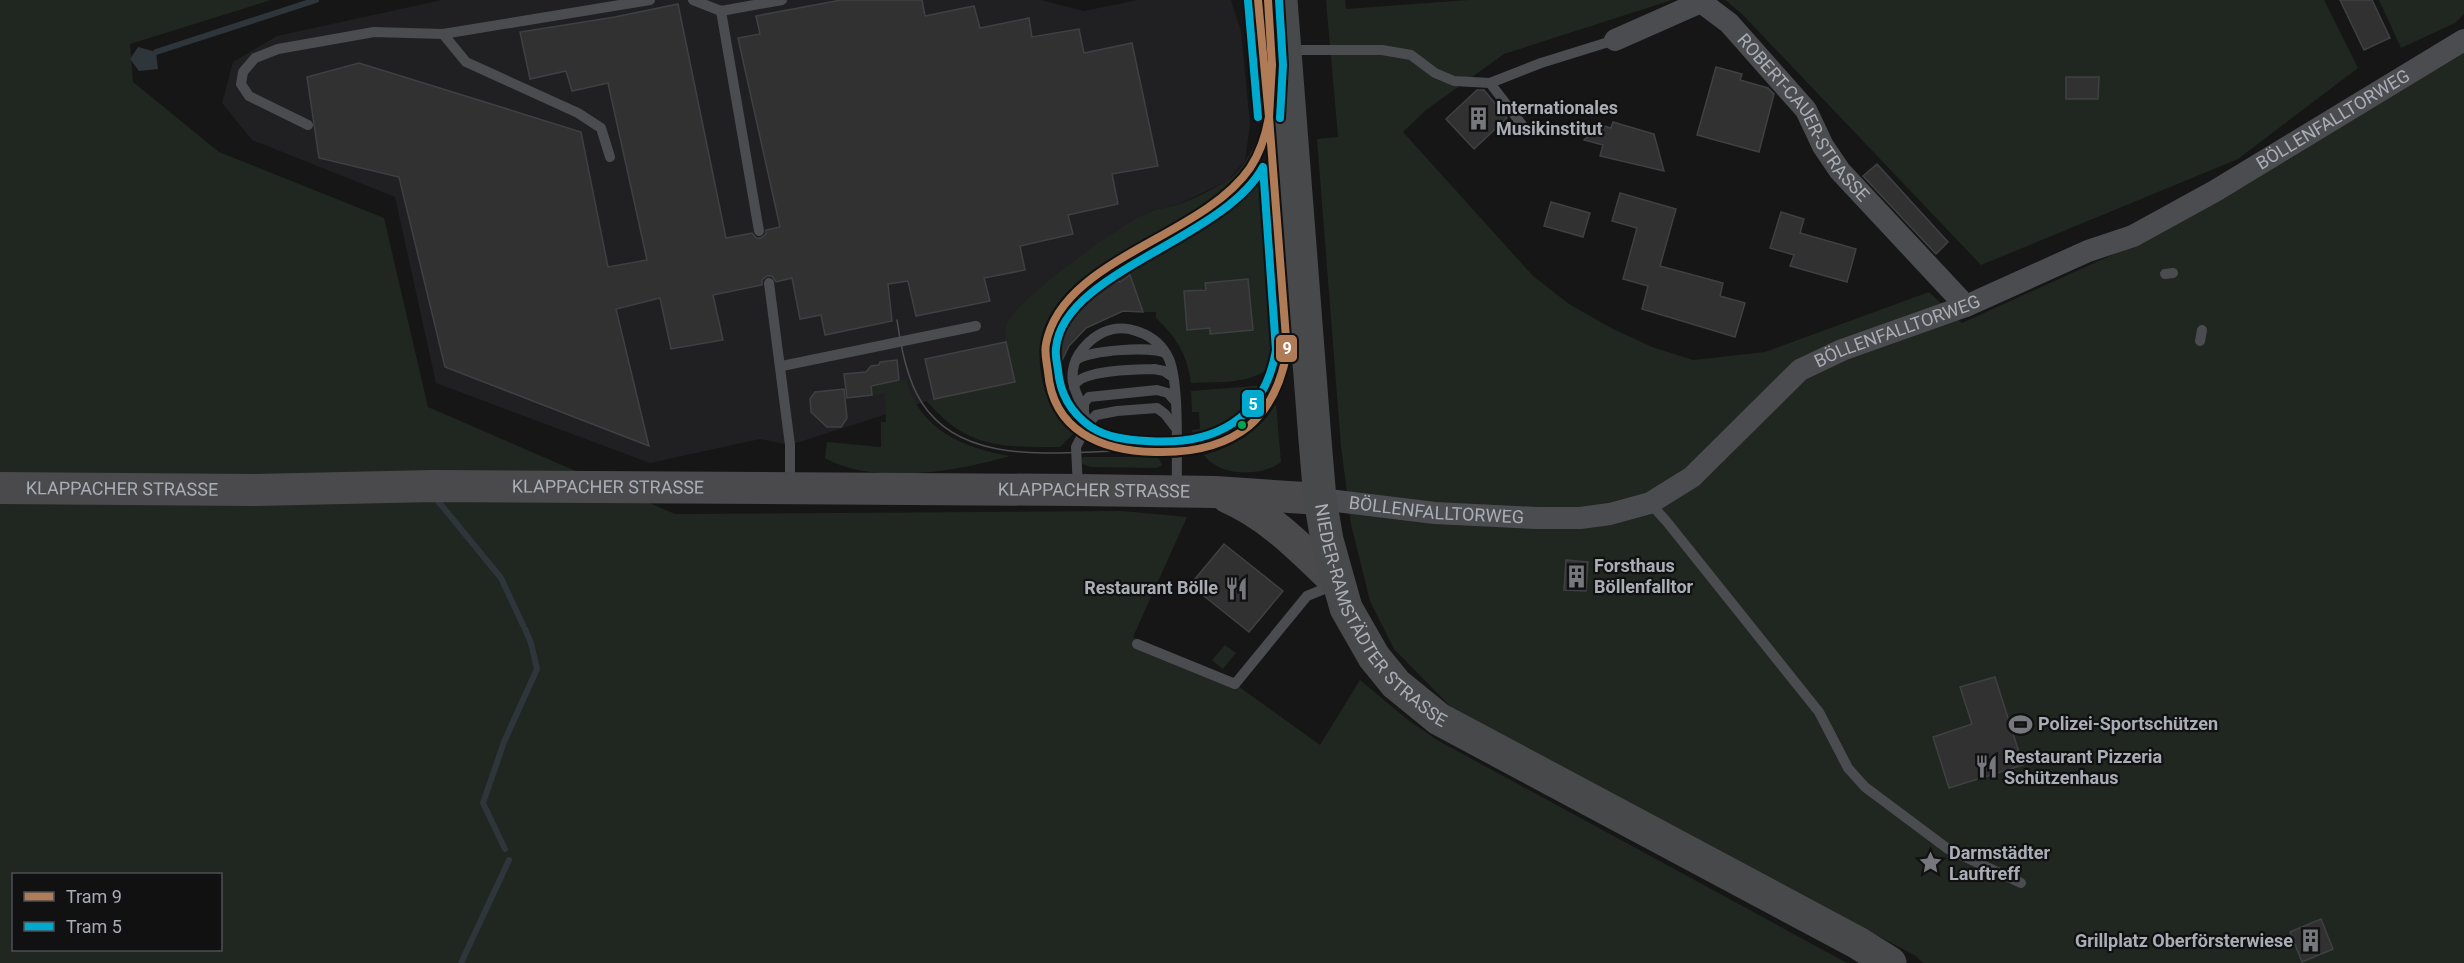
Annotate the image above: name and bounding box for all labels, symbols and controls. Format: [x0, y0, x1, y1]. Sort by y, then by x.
street label: ROBERT-CAUER-STRASSE [1733, 29, 1874, 205]
street label: BÖLLENFALLTORWEG [2252, 64, 2413, 174]
place label: Internationales Musikinstitut [1496, 97, 1618, 139]
building icon: Internationales Musikinstitut [1465, 105, 1491, 131]
street label: BÖLLENFALLTORWEG [1811, 290, 1983, 372]
line badge: 9 [1275, 334, 1298, 363]
text: 9 [1282, 339, 1292, 358]
line badge: 5 [1241, 389, 1265, 418]
text: 5 [1248, 395, 1258, 414]
unlabelled marker [1236, 419, 1248, 431]
street label: KLAPPACHER STRASSE [512, 475, 704, 498]
street label: KLAPPACHER STRASSE [26, 477, 218, 500]
street label: KLAPPACHER STRASSE [998, 479, 1190, 502]
street label: BÖLLENFALLTORWEG [1348, 492, 1524, 527]
street label: NIEDER-RAMSTÄDTER STRASSE [1311, 502, 1450, 731]
place label: Forsthaus Böllenfalltor [1594, 555, 1694, 597]
building icon: Forsthaus Böllenfalltor [1563, 563, 1589, 589]
restaurant icon: Restaurant Bölle [1223, 575, 1249, 601]
place label: Restaurant Bölle [1084, 577, 1218, 598]
sports icon: Polizei-Sportschützen [2007, 711, 2033, 737]
place label: Polizei-Sportschützen [2038, 713, 2218, 734]
place label: Restaurant Pizzeria Schützenhaus [2004, 746, 2163, 788]
restaurant icon: Restaurant Pizzeria Schützenhaus [1973, 754, 1999, 780]
place label: Darmstädter Lauftreff [1949, 842, 2050, 884]
place icon: Darmstädter Lauftreff [1918, 850, 1944, 876]
legend [12, 873, 222, 951]
text: Tram 9 [66, 886, 122, 907]
text: Tram 5 [66, 916, 122, 937]
building icon: Grillplatz Oberförsterwiese [2298, 928, 2324, 954]
place label: Grillplatz Oberförsterwiese [2075, 930, 2293, 951]

